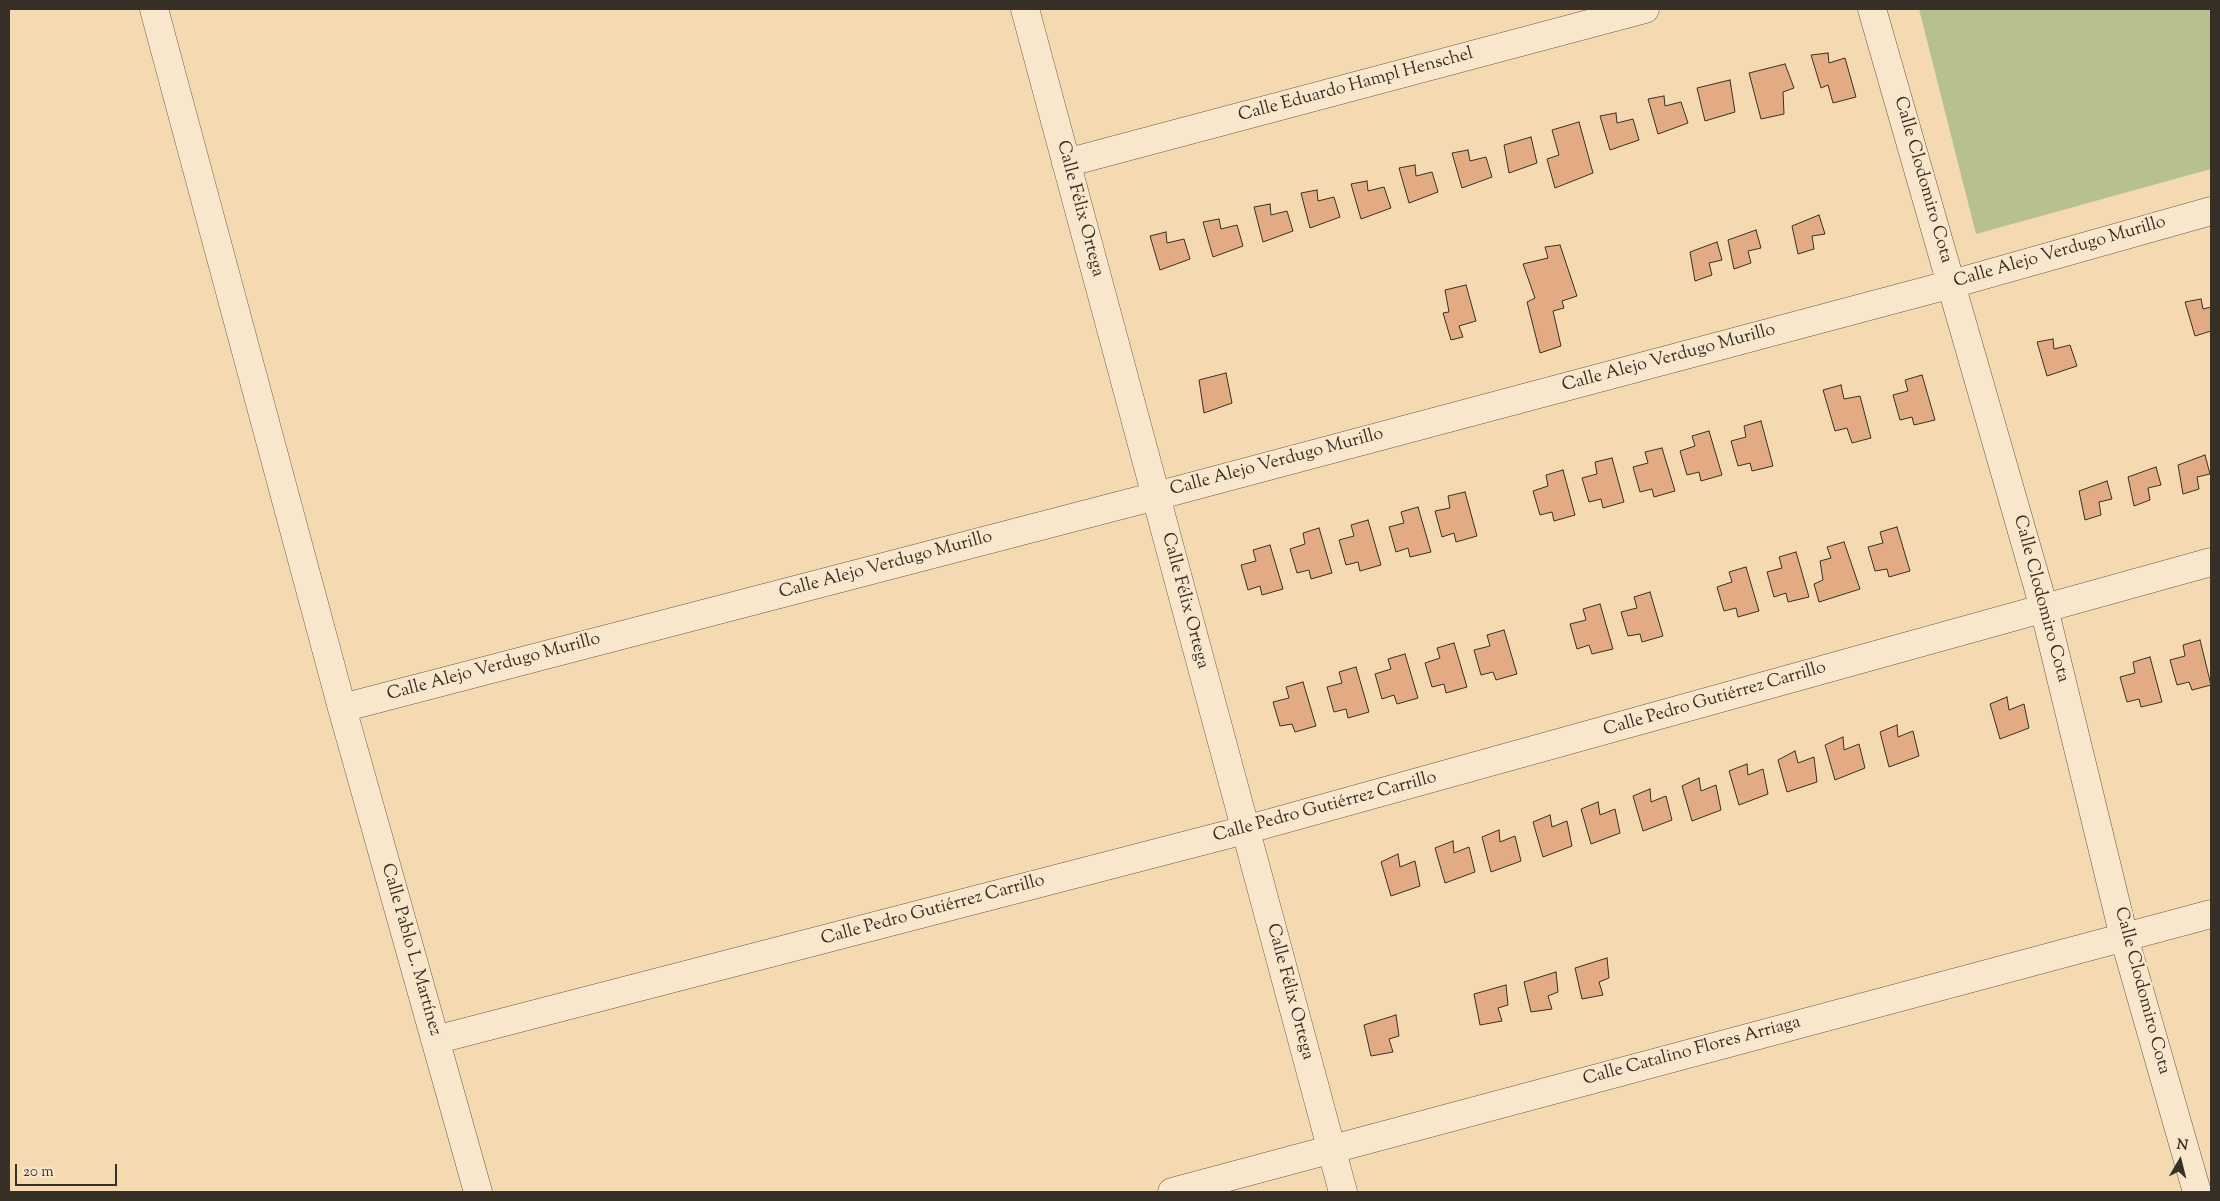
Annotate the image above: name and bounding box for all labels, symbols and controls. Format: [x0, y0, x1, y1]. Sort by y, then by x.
street label: Calle Eduardo Hampl Henschel [1236, 44, 1476, 128]
street label: Calle Clodomiro Cota [1888, 94, 1956, 266]
street label: Calle Félix Ortega [1050, 138, 1108, 280]
street label: Calle Alejo Verdugo Murillo [1951, 212, 2169, 294]
street label: Calle Alejo Verdugo Murillo [1560, 320, 1778, 398]
street label: Calle Alejo Verdugo Murillo [1168, 424, 1386, 502]
street label: Calle Clodomiro Cota [2007, 513, 2073, 685]
street label: Calle Alejo Verdugo Murillo [777, 527, 995, 605]
street label: Calle Félix Ortega [1155, 530, 1213, 672]
street label: Calle Alejo Verdugo Murillo [385, 629, 603, 707]
street label: Calle Pedro Gutiérrez Carrillo [1601, 658, 1829, 742]
street label: Calle Pedro Gutiérrez Carrillo [1211, 768, 1439, 848]
street label: Calle Pablo L. Martínez [375, 861, 445, 1039]
street label: Calle Pedro Gutiérrez Carrillo [819, 871, 1047, 951]
street label: Calle Clodomiro Cota [2108, 905, 2174, 1077]
street label: Calle Félix Ortega [1260, 921, 1318, 1063]
street label: Calle Catalino Flores Arriaga [1581, 1013, 1803, 1091]
text: N [2175, 1135, 2189, 1157]
north arrow [2155, 1136, 2205, 1186]
scale bar [18, 1154, 120, 1186]
text: 20 m [23, 1162, 54, 1183]

